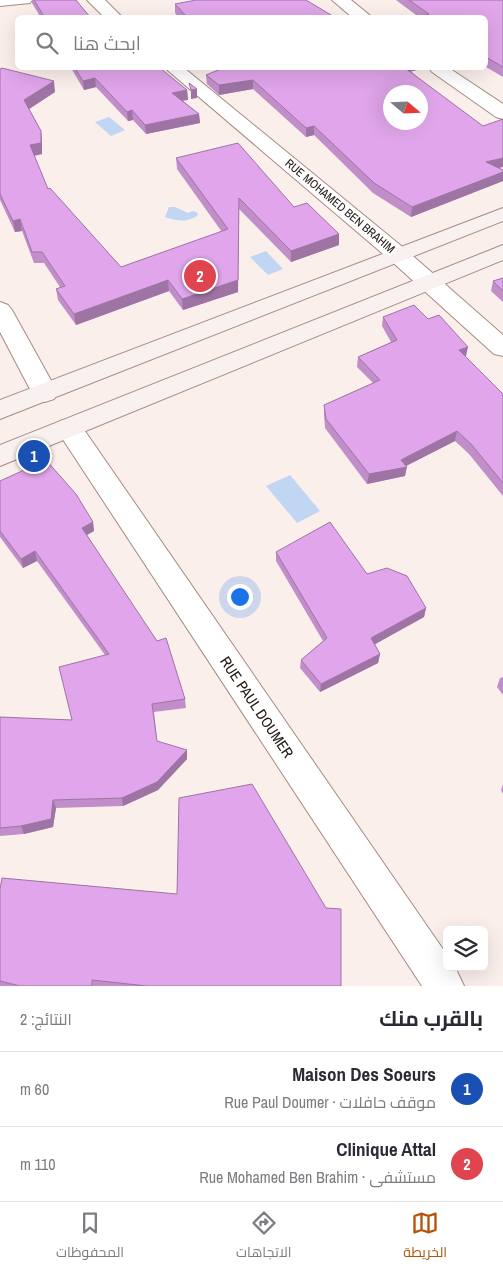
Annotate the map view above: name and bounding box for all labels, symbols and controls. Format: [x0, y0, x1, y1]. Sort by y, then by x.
search box [15, 15, 488, 70]
icon: search [33, 29, 61, 57]
text: ابحث هنا [73, 30, 141, 56]
north arrow [383, 85, 428, 130]
street label: RUE MOHAMED BEN BRAHIM [282, 155, 398, 257]
pin: 2 [184, 257, 216, 295]
pin: 1 [18, 437, 50, 475]
your location [227, 584, 253, 610]
street label: RUE PAUL DOUMER [215, 652, 299, 762]
map controls [443, 926, 488, 971]
button: layers [443, 926, 488, 971]
text: بالقرب منك [379, 1004, 483, 1033]
text: النتائج: 2 [20, 1008, 72, 1030]
text: Maison Des Soeurs [292, 1061, 436, 1087]
text: 60 m [20, 1078, 49, 1100]
text: 1 [463, 1078, 471, 1100]
text: موقف حافلات · Rue Paul Doumer [224, 1091, 436, 1113]
text: Clinique Attal [336, 1136, 436, 1162]
text: 110 m [20, 1153, 56, 1175]
text: 2 [463, 1153, 471, 1175]
text: مستشفى · Rue Mohamed Ben Brahim [199, 1166, 436, 1188]
tab: المحفوظات [56, 1209, 124, 1265]
tab: الاتجاهات [236, 1209, 291, 1265]
tab: الخريطة [403, 1209, 447, 1265]

